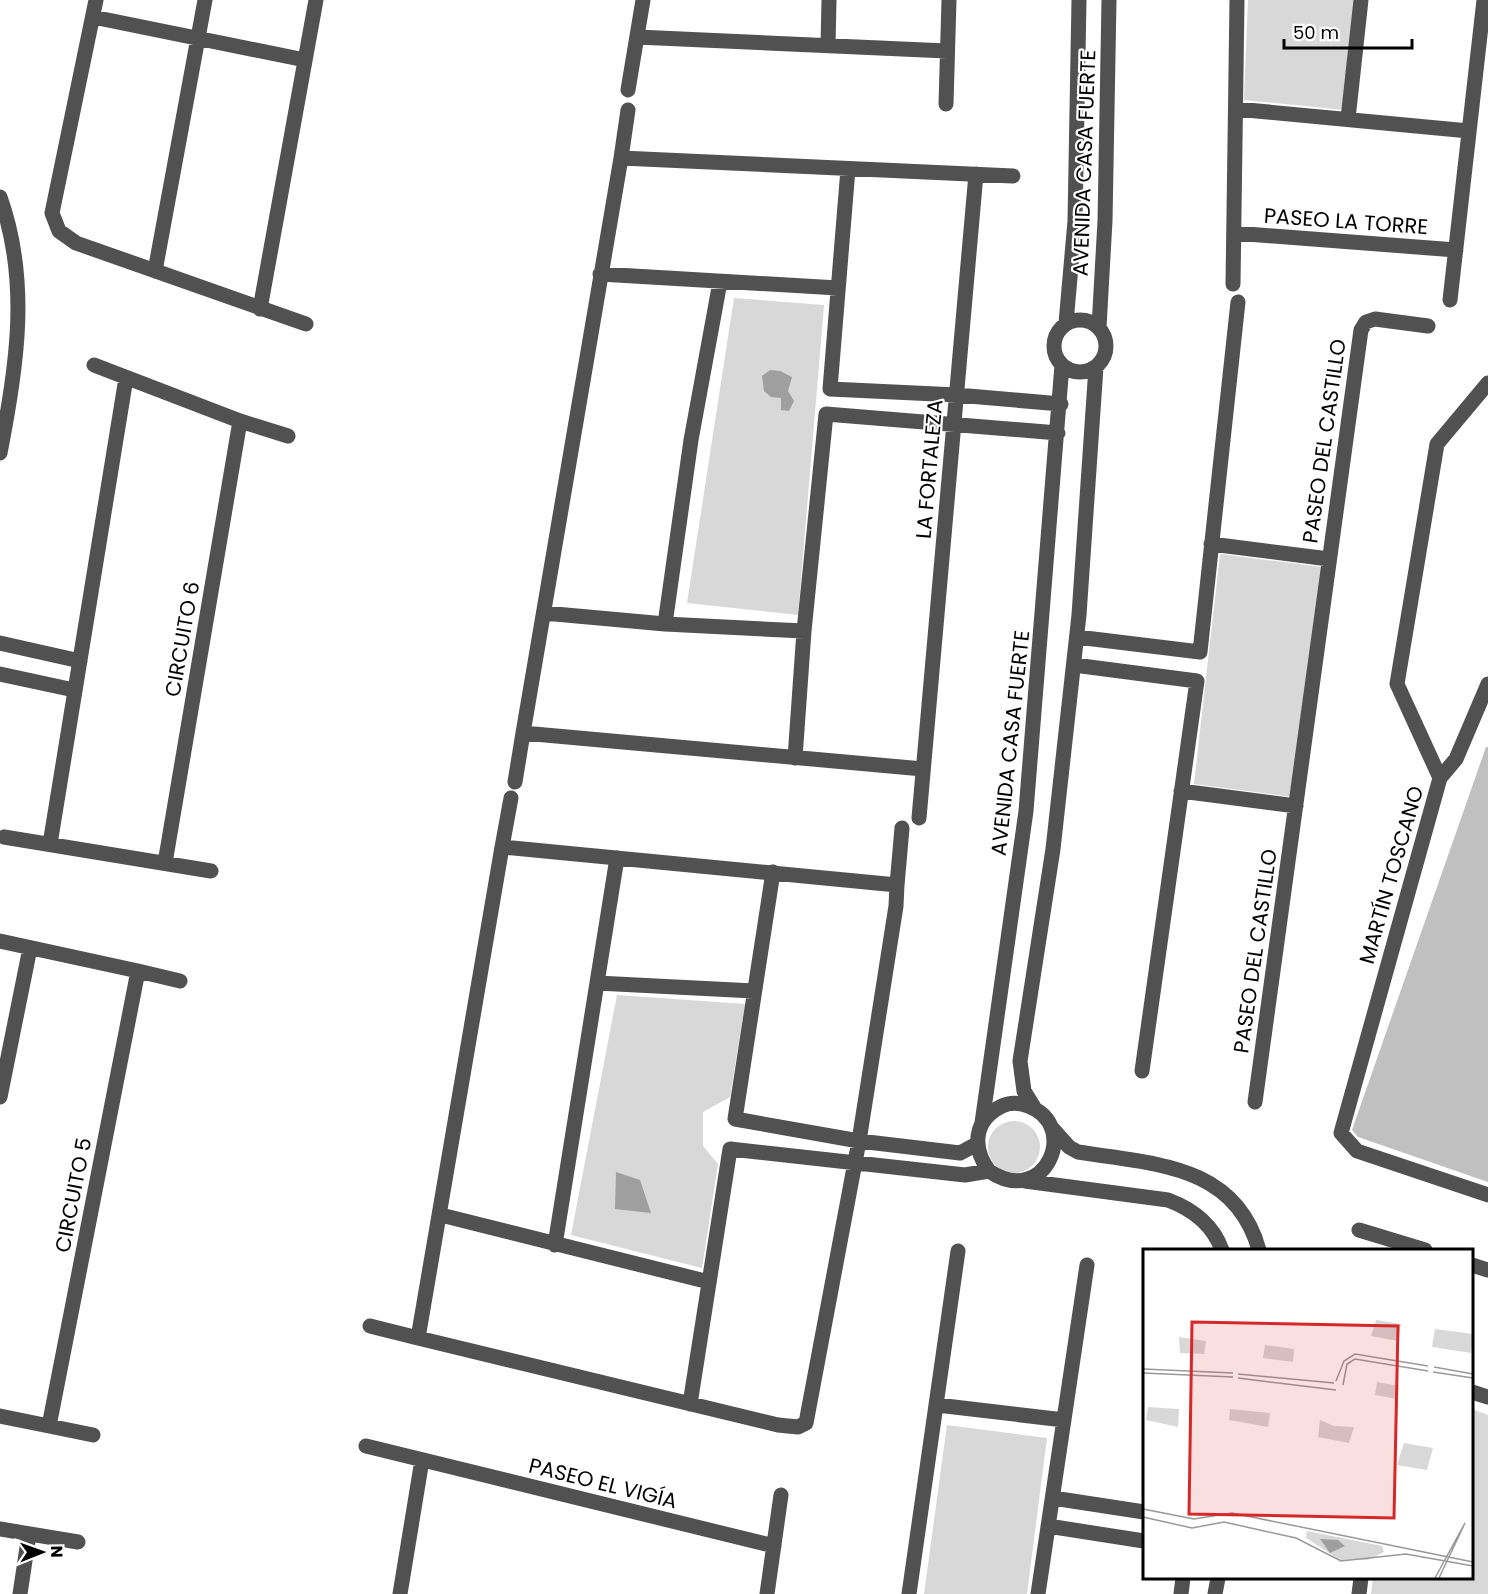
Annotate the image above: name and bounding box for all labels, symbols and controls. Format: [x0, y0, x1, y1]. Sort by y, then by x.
scale bar [1284, 12, 1412, 50]
text: 50 m [1293, 20, 1339, 45]
street label: AVENIDA CASA FUERTE [1066, 49, 1102, 277]
street label: PASEO LA TORRE [1263, 201, 1429, 241]
street label: PASEO DEL CASTILLO [1295, 337, 1353, 545]
street label: LA FORTALEZA [908, 398, 950, 540]
street label: CIRCUITO 6 [158, 579, 206, 699]
street label: AVENIDA CASA FUERTE [984, 629, 1036, 857]
street label: MARTÍN TOSCANO [1352, 783, 1430, 967]
street label: PASEO DEL CASTILLO [1226, 847, 1284, 1055]
street label: CIRCUITO 5 [48, 1135, 98, 1255]
inset map [1143, 1249, 1473, 1579]
street label: PASEO EL VIGÍA [526, 1451, 680, 1515]
north arrow [12, 1522, 72, 1582]
text: N [45, 1546, 68, 1558]

